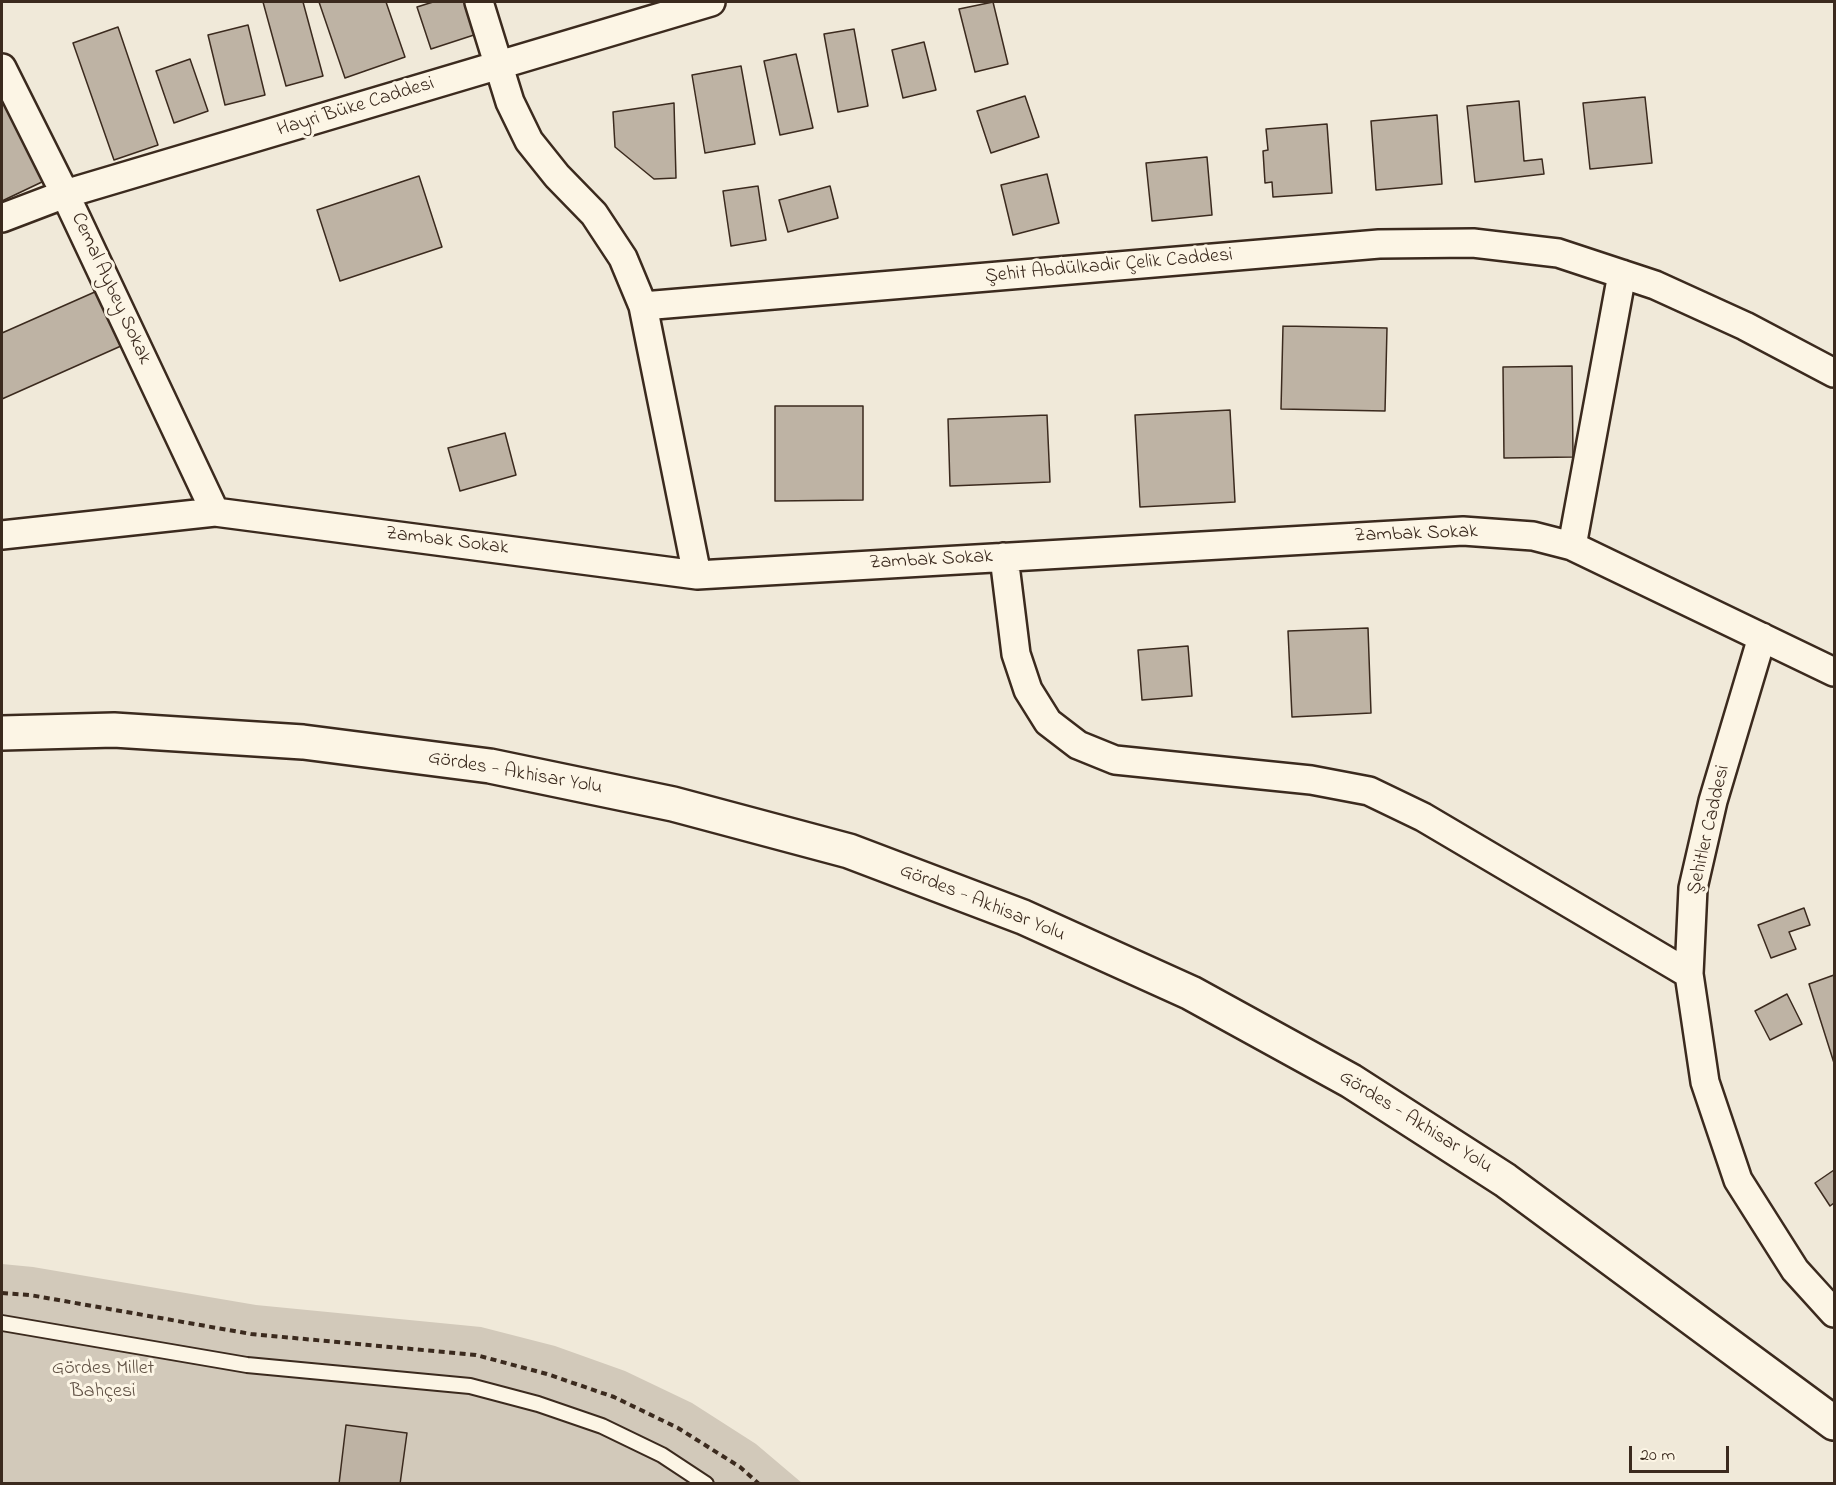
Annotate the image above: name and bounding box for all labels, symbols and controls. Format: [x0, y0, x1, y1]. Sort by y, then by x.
street label: Hayri Büke Caddesi [275, 73, 437, 143]
street label: Cemal Aybey Sokak [64, 209, 156, 369]
street label: Şehit Abdülkadir Çelik Caddesi [984, 244, 1234, 290]
street label: Zambak Sokak [1354, 521, 1478, 549]
street label: Zambak Sokak [384, 523, 510, 561]
street label: Zambak Sokak [869, 546, 993, 576]
street label: Gördes - Akhisar Yolu [426, 747, 604, 801]
street label: Şehitler Caddesi [1683, 763, 1737, 897]
street label: Gördes - Akhisar Yolu [896, 860, 1068, 948]
street label: Gördes - Akhisar Yolu [1334, 1066, 1496, 1180]
park label: Gördes Millet Bahçesi [52, 1358, 154, 1405]
scale bar [1632, 1434, 1732, 1472]
text: 20 m [1640, 1443, 1675, 1469]

